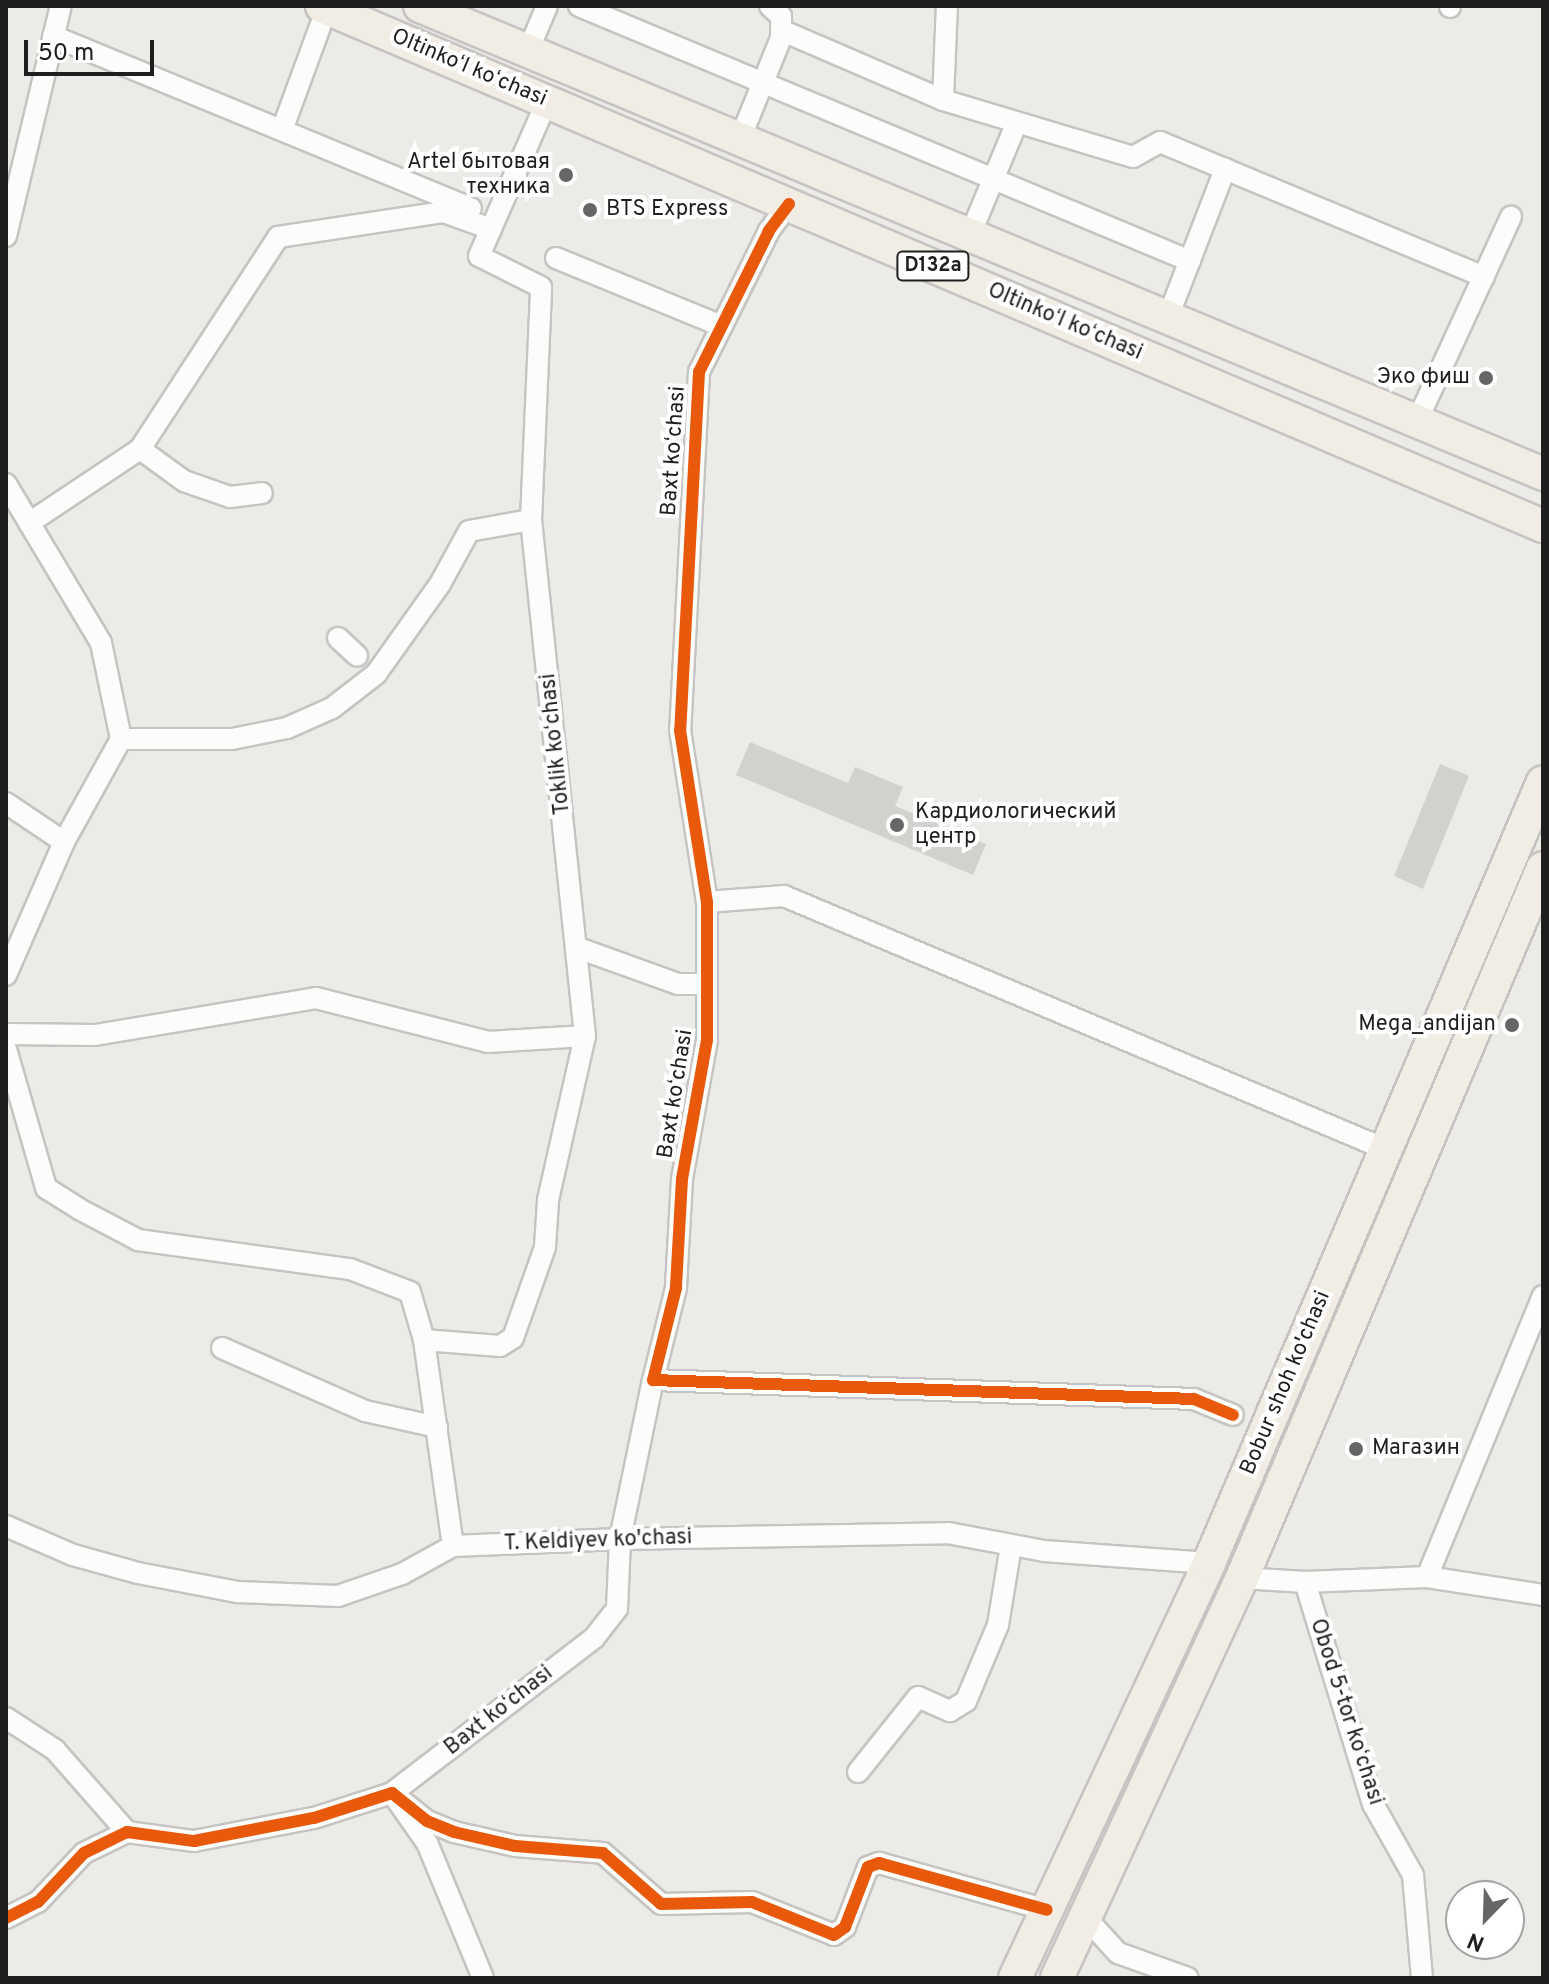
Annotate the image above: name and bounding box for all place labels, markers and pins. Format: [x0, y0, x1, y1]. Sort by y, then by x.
place label: Artel бытовая техника [407, 149, 550, 200]
marker: Artel бытовая техника [557, 166, 575, 184]
place label: BTS Express [606, 197, 728, 223]
marker: BTS Express [581, 201, 599, 219]
place label: Эко фиш [1377, 365, 1470, 391]
marker: Эко фиш [1477, 369, 1495, 387]
place label: Кардиологический центр [915, 799, 1116, 850]
marker: Кардиологический центр [886, 814, 908, 836]
place label: Mega_andijan [1358, 1012, 1496, 1038]
marker: Mega_andijan [1503, 1016, 1521, 1034]
place label: Магазин [1372, 1436, 1460, 1462]
marker: Магазин [1347, 1440, 1365, 1458]

